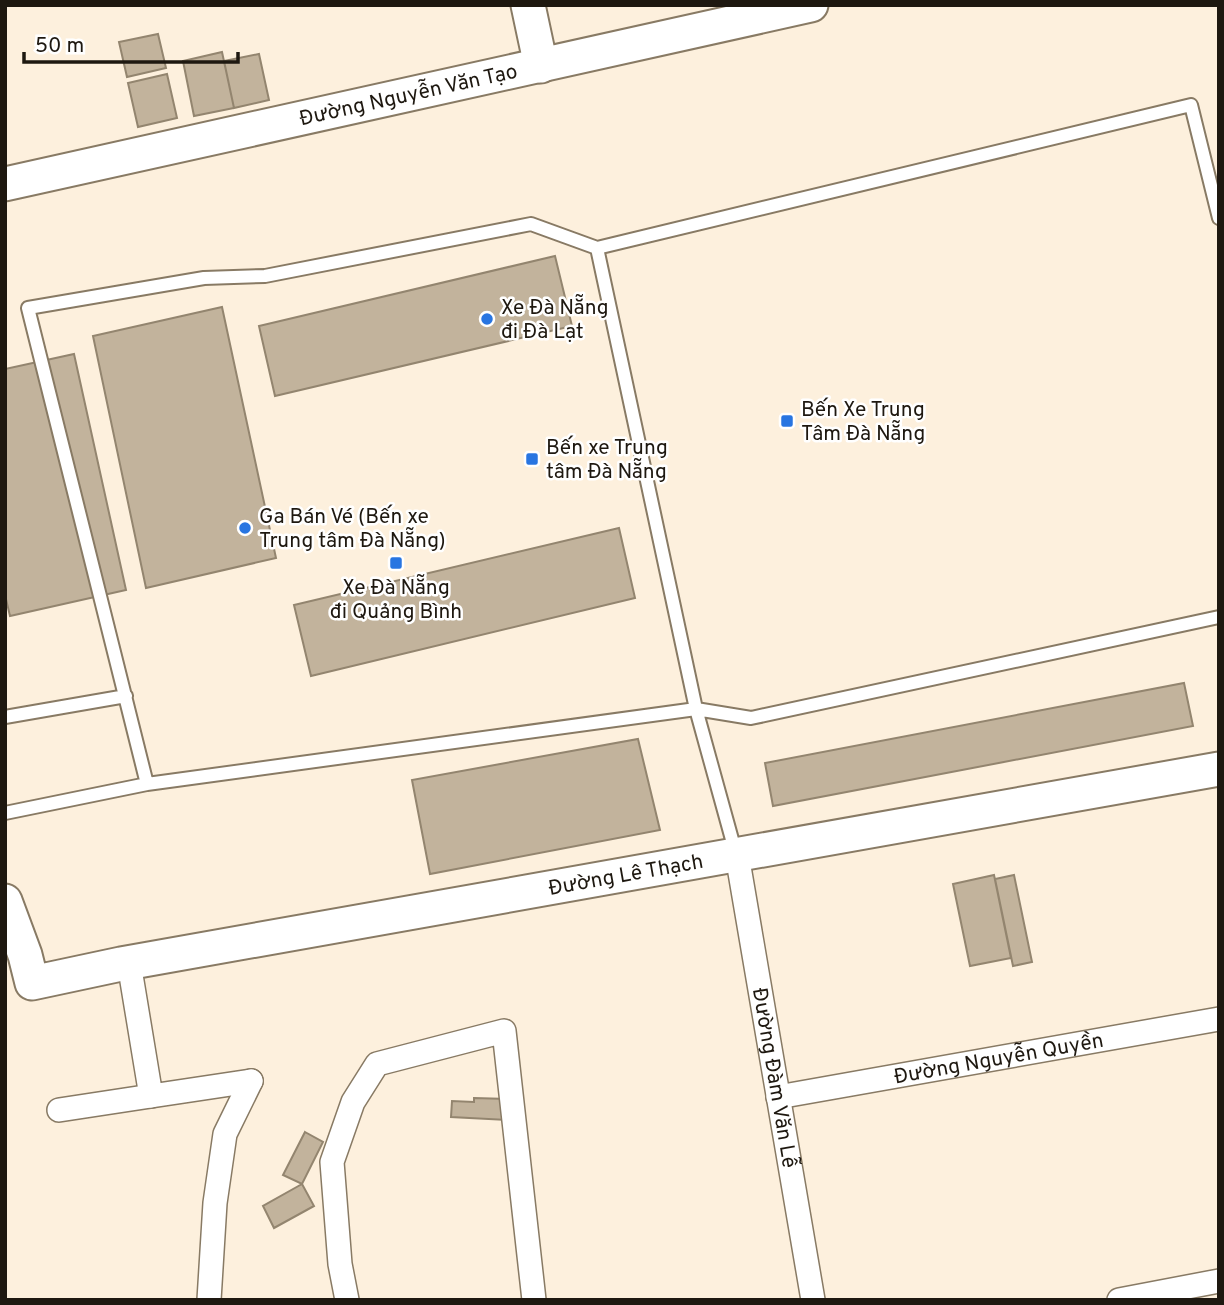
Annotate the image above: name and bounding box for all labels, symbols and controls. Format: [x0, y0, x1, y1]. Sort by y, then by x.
scale bar [24, 21, 238, 65]
text: 50 m [35, 33, 84, 60]
street label: Đường Nguyễn Văn Tạo [297, 59, 520, 133]
place label: Xe Đà Nẵng đi Đà Lạt [501, 294, 609, 346]
marker: Xe Đà Nẵng đi Đà Lạt [479, 311, 495, 327]
place label: Bến Xe Trung Tâm Đà Nẵng [801, 397, 925, 448]
marker: Bến Xe Trung Tâm Đà Nẵng [779, 413, 795, 429]
place label: Bến xe Trung tâm Đà Nẵng [546, 435, 668, 486]
marker: Bến xe Trung tâm Đà Nẵng [524, 451, 540, 467]
place label: Ga Bán Vé (Bến xe Trung tâm Đà Nẵng) [259, 504, 446, 555]
marker: Ga Bán Vé (Bến xe Trung tâm Đà Nẵng) [237, 520, 253, 536]
marker: Xe Đà Nẵng đi Quảng Bình [388, 555, 404, 571]
place label: Xe Đà Nẵng đi Quảng Bình [330, 574, 462, 626]
street label: Đường Lê Thạch [546, 849, 705, 903]
street label: Đường Đàm Văn Lễ [745, 986, 803, 1170]
street label: Đường Nguyễn Quyền [892, 1028, 1106, 1091]

